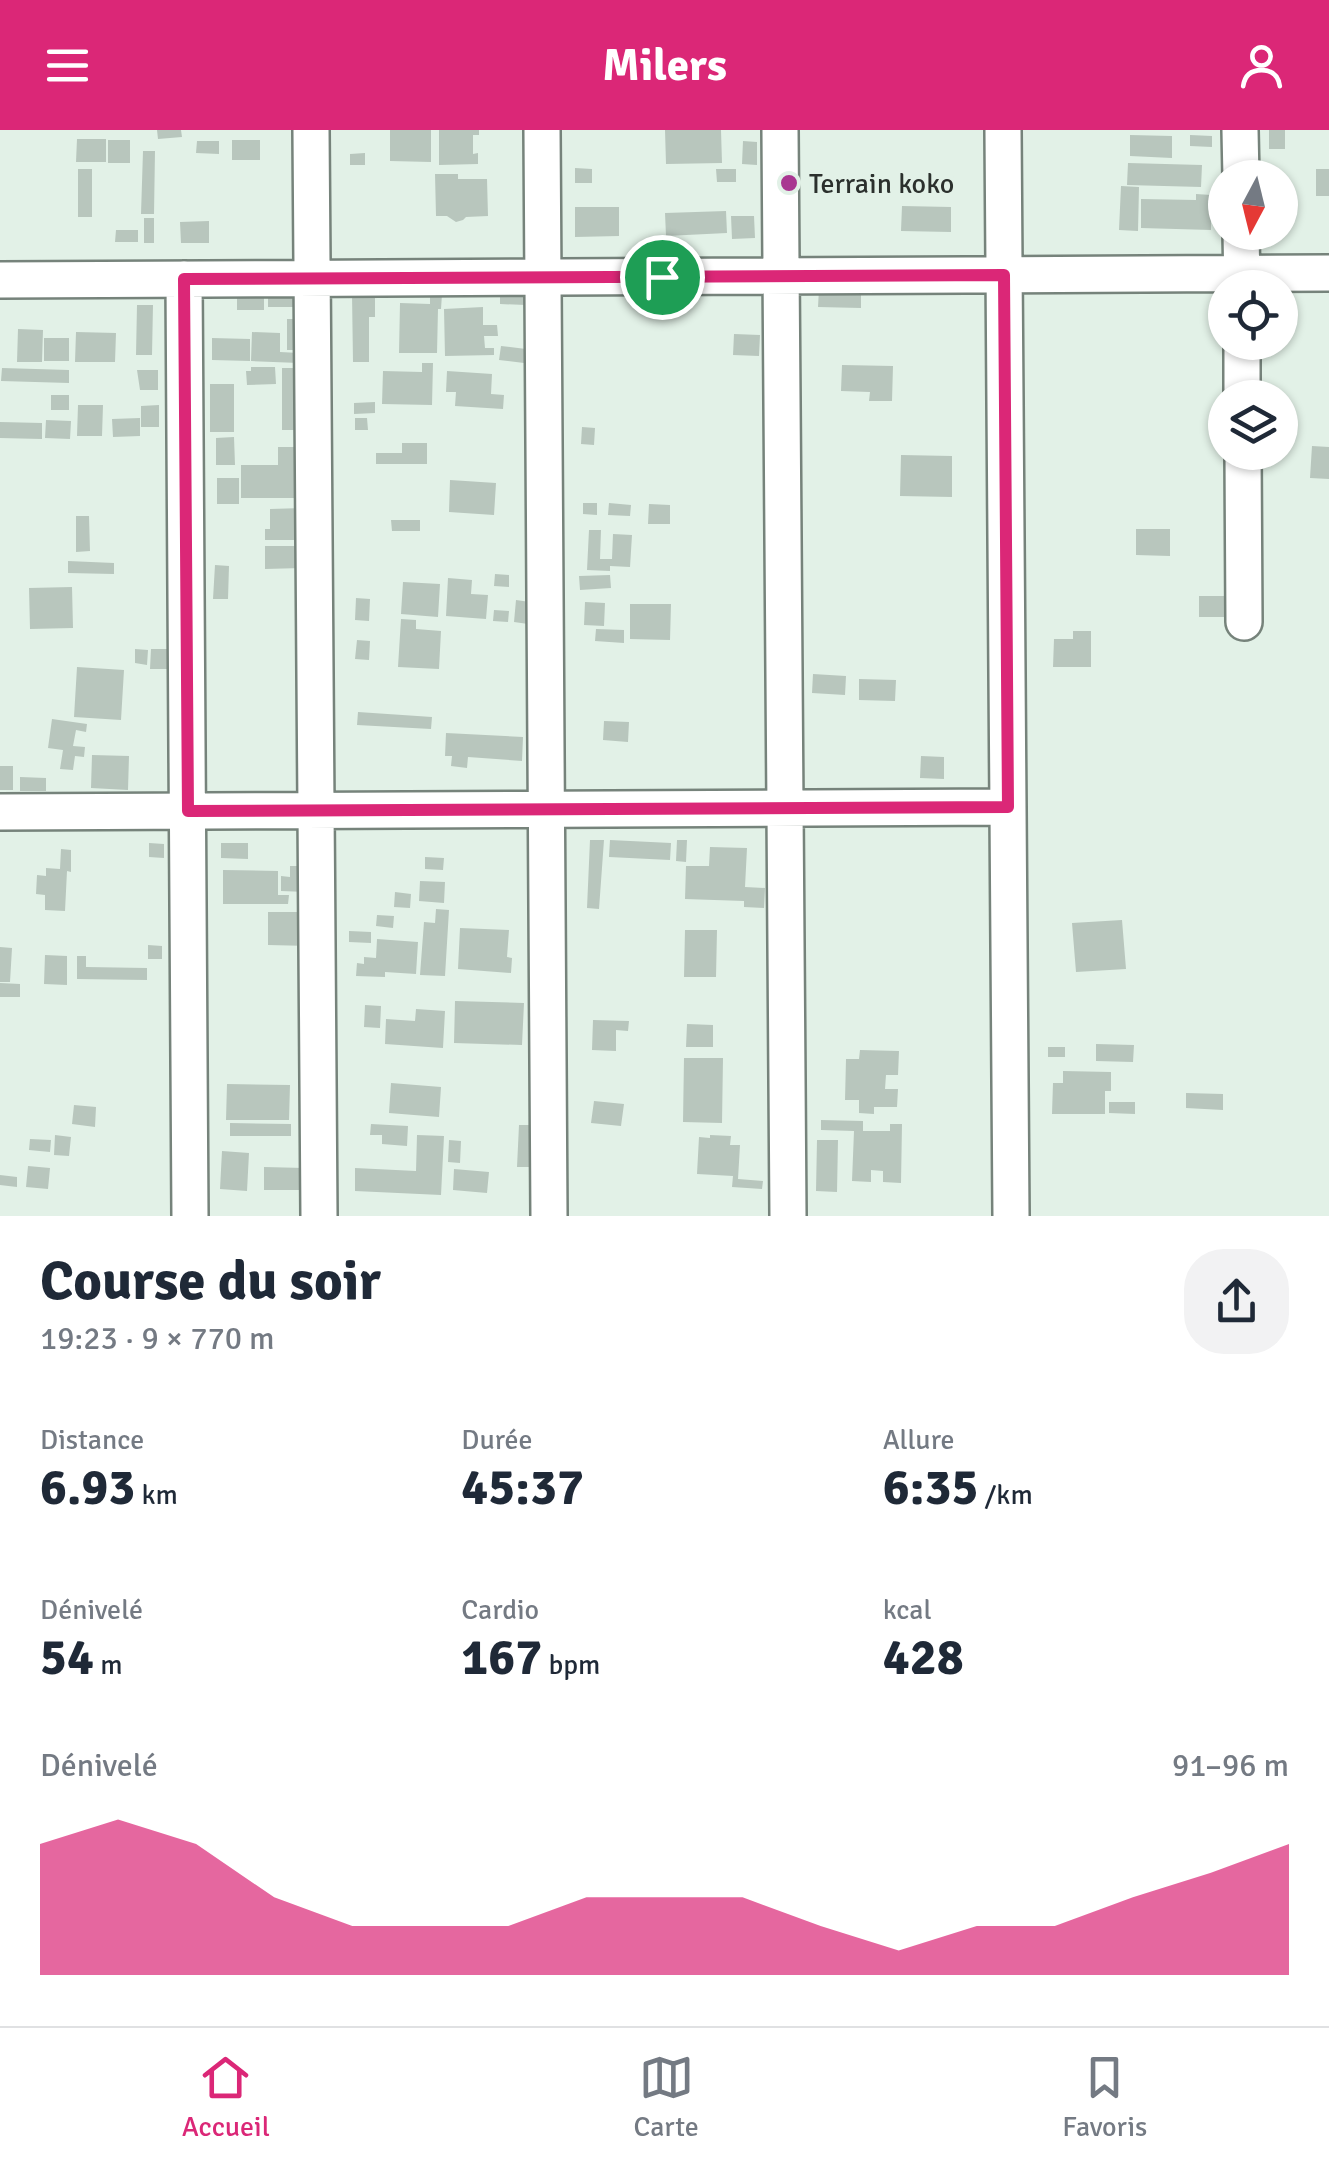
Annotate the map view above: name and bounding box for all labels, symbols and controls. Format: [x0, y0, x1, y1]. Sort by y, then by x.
icon: menu [40, 38, 95, 93]
text: Milers [602, 38, 727, 93]
icon: person [1234, 38, 1289, 93]
north arrow [1208, 160, 1298, 250]
map controls [1208, 160, 1298, 470]
place label: Terrain koko [809, 167, 954, 201]
marker: Terrain koko [778, 172, 800, 194]
pin [620, 235, 705, 320]
icon: arrive [635, 250, 690, 305]
button: locate [1208, 270, 1298, 360]
button: layers [1208, 380, 1298, 470]
text: Course du soir [40, 1247, 381, 1315]
button: share [1184, 1249, 1289, 1354]
text: 19:23 · 9 × 770 m [40, 1319, 275, 1358]
text: Distance [40, 1423, 144, 1457]
text: Durée [461, 1423, 533, 1457]
text: Allure [883, 1423, 954, 1457]
text: 6.93 [40, 1457, 135, 1519]
text: 45:37 [461, 1457, 584, 1519]
text: 6:35 [883, 1457, 978, 1519]
text: km [135, 1478, 178, 1512]
text: /km [978, 1478, 1033, 1512]
text: Dénivelé [40, 1593, 143, 1627]
text: Cardio [461, 1593, 539, 1627]
text: kcal [883, 1593, 932, 1627]
text: 54 [40, 1627, 94, 1689]
text: 167 [461, 1627, 542, 1689]
text: 428 [883, 1627, 964, 1689]
text: m [94, 1648, 123, 1682]
text: bpm [542, 1648, 600, 1682]
text: Dénivelé [40, 1746, 158, 1785]
text: 91–96 m [1172, 1746, 1289, 1785]
tab: Accueil [182, 2050, 270, 2144]
tab: Carte [633, 2050, 699, 2144]
tab: Favoris [1062, 2050, 1147, 2144]

